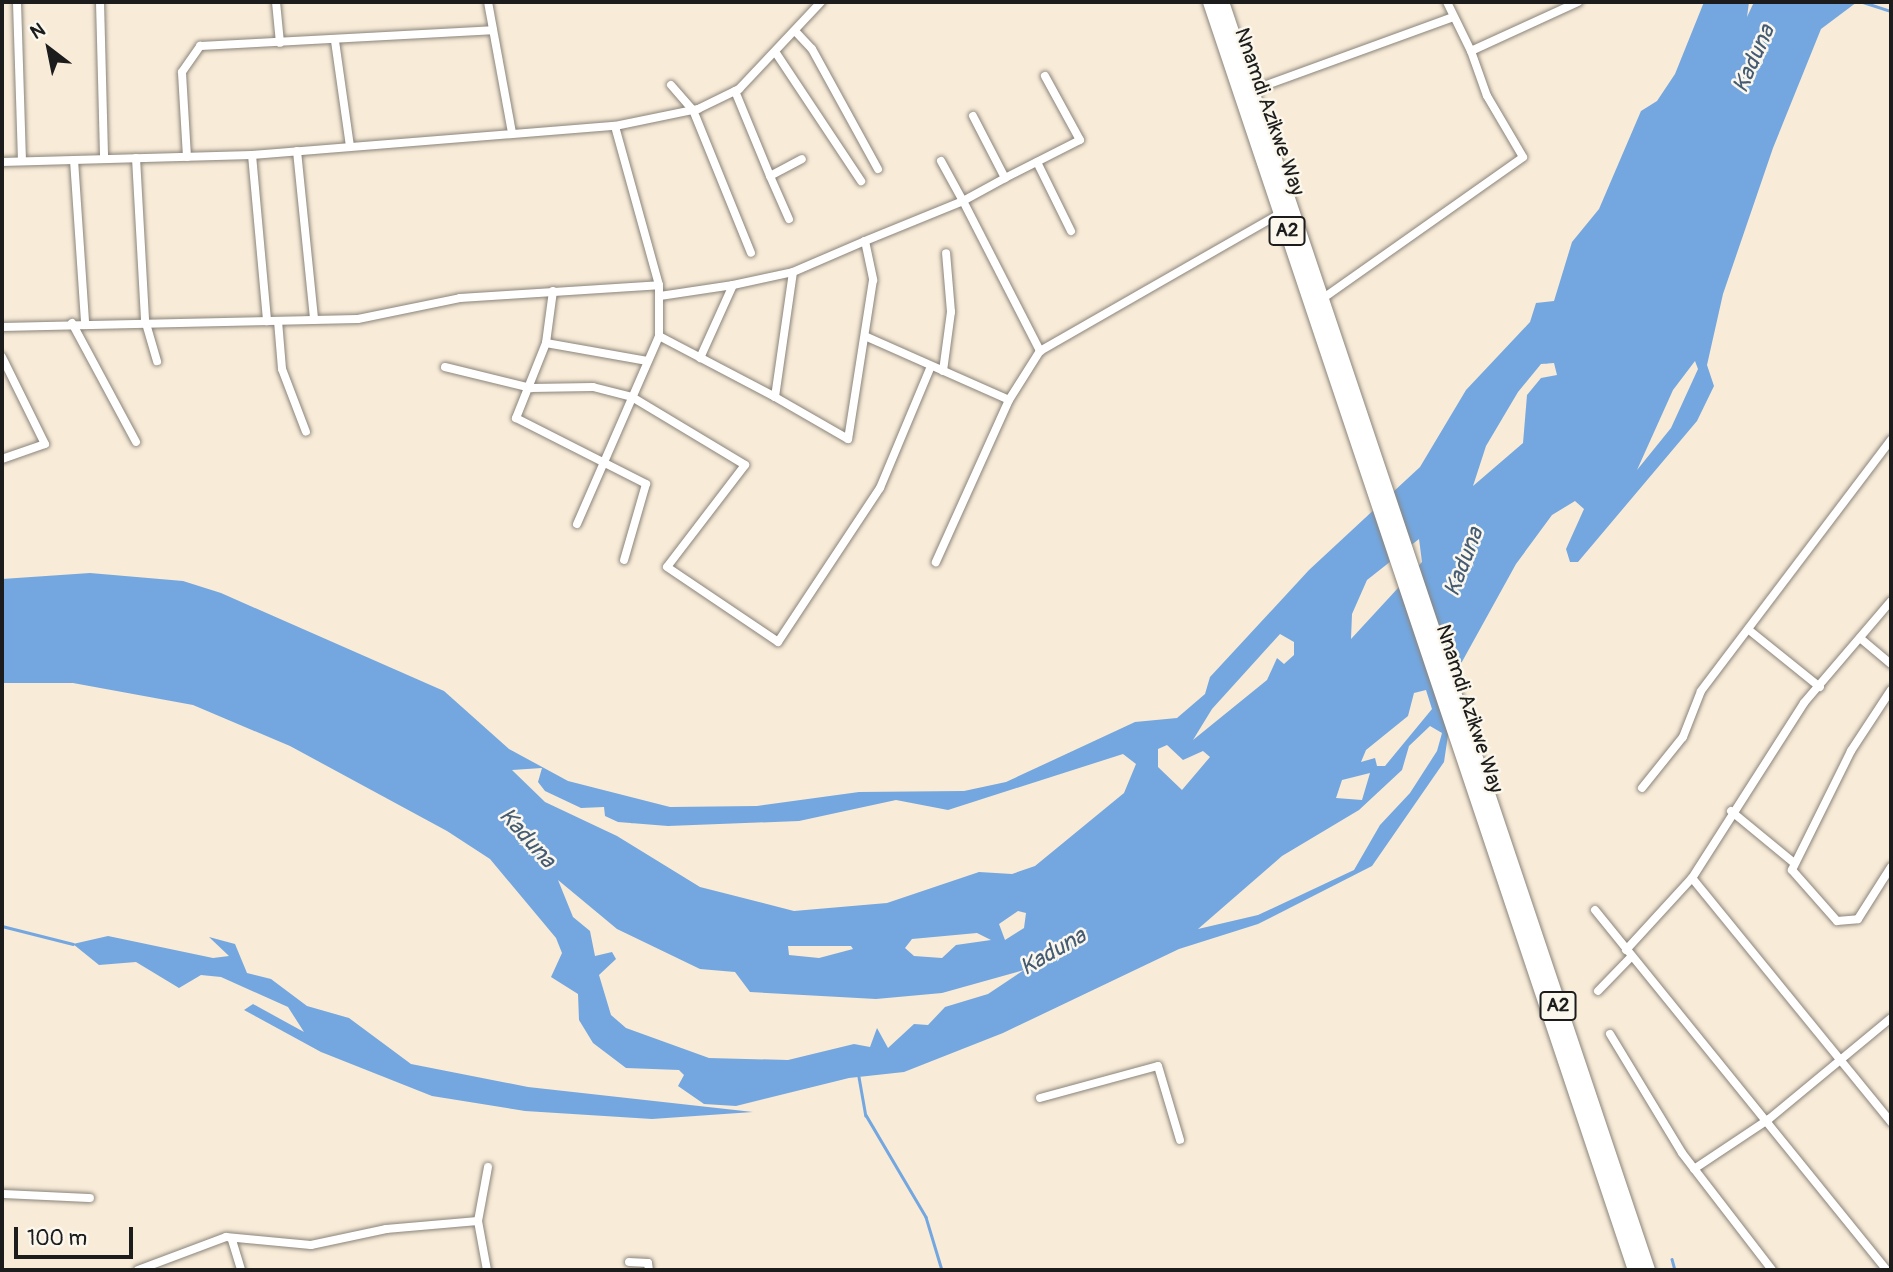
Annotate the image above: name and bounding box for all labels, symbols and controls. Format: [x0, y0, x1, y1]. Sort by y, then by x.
north arrow [14, 14, 84, 84]
text: N [26, 18, 50, 45]
water label: Kaduna [1727, 21, 1781, 97]
street label: Nnamdi Azikwe Way [1228, 25, 1310, 199]
road number: A2 [1268, 216, 1306, 246]
water label: Kaduna [1438, 524, 1490, 600]
street label: Nnamdi Azikwe Way [1430, 622, 1508, 796]
water label: Kaduna [493, 802, 561, 874]
water label: Kaduna [1015, 922, 1091, 982]
road number: A2 [1539, 990, 1577, 1022]
scale bar [18, 1212, 136, 1256]
text: 100 m [27, 1225, 87, 1252]

